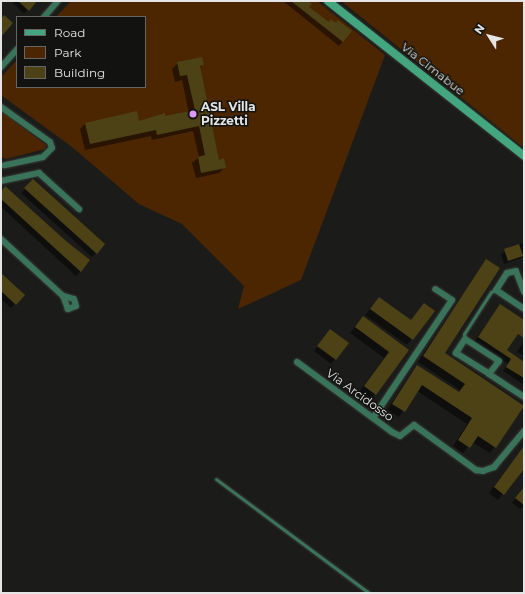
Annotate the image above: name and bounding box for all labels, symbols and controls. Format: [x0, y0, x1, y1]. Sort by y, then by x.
legend [16, 16, 146, 88]
north arrow [469, 16, 509, 56]
text: N [471, 21, 488, 37]
text: Road [54, 25, 85, 40]
street label: Via Cimabue [398, 40, 468, 98]
text: Park [54, 45, 81, 60]
text: Building [54, 65, 105, 80]
place label: ASL Villa Pizzetti [201, 100, 256, 128]
marker: ASL Villa Pizzetti [188, 109, 198, 119]
street label: Via Arcidosso [324, 366, 396, 424]

